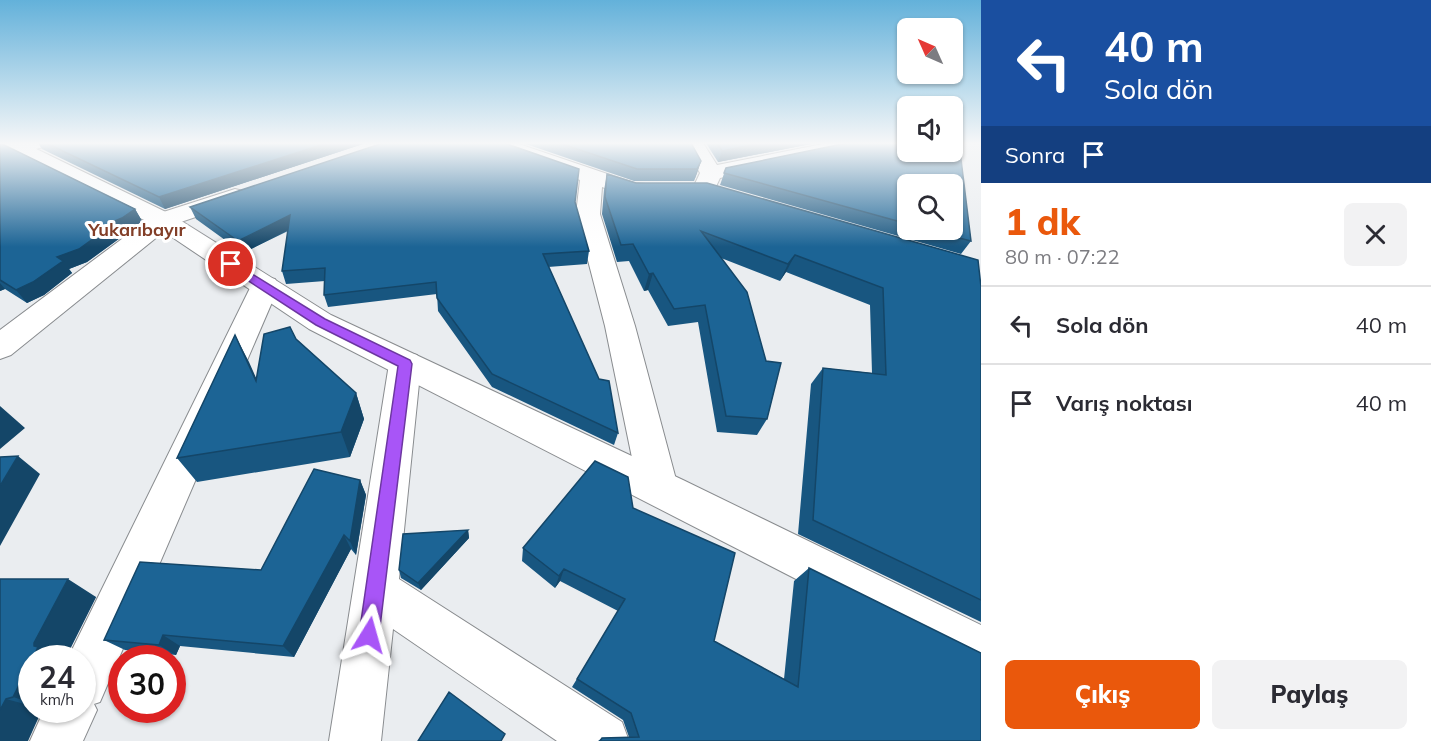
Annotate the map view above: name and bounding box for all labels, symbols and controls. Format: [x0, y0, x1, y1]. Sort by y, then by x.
north arrow [897, 18, 963, 84]
map controls [897, 18, 963, 240]
text: 40 m [1104, 20, 1204, 73]
icon: left [1005, 24, 1083, 102]
text: Sola dön [1104, 72, 1213, 106]
button: sound [897, 96, 963, 162]
icon: arrive [1077, 138, 1110, 171]
text: Sonra [1005, 141, 1065, 169]
button: search [897, 174, 963, 240]
text: 1 dk [1005, 199, 1080, 244]
button: close [1344, 203, 1407, 266]
district label: Yukarıbayır [87, 218, 187, 241]
pin [205, 238, 256, 289]
text: 80 m · 07:22 [1005, 244, 1119, 269]
icon: arrive [214, 247, 247, 280]
icon: left [1005, 309, 1038, 342]
text: Sola dön [1056, 311, 1149, 339]
text: 40 m [1356, 311, 1407, 339]
icon: arrive [1005, 387, 1038, 420]
text: Varış noktası [1056, 389, 1192, 417]
text: 40 m [1356, 389, 1407, 417]
position arrow [337, 603, 401, 667]
speed limit sign: 30 [108, 645, 186, 723]
text: 24 [39, 658, 75, 696]
button: Çıkış [1005, 660, 1200, 729]
button: Paylaş [1212, 660, 1407, 729]
text: km/h [40, 690, 74, 709]

